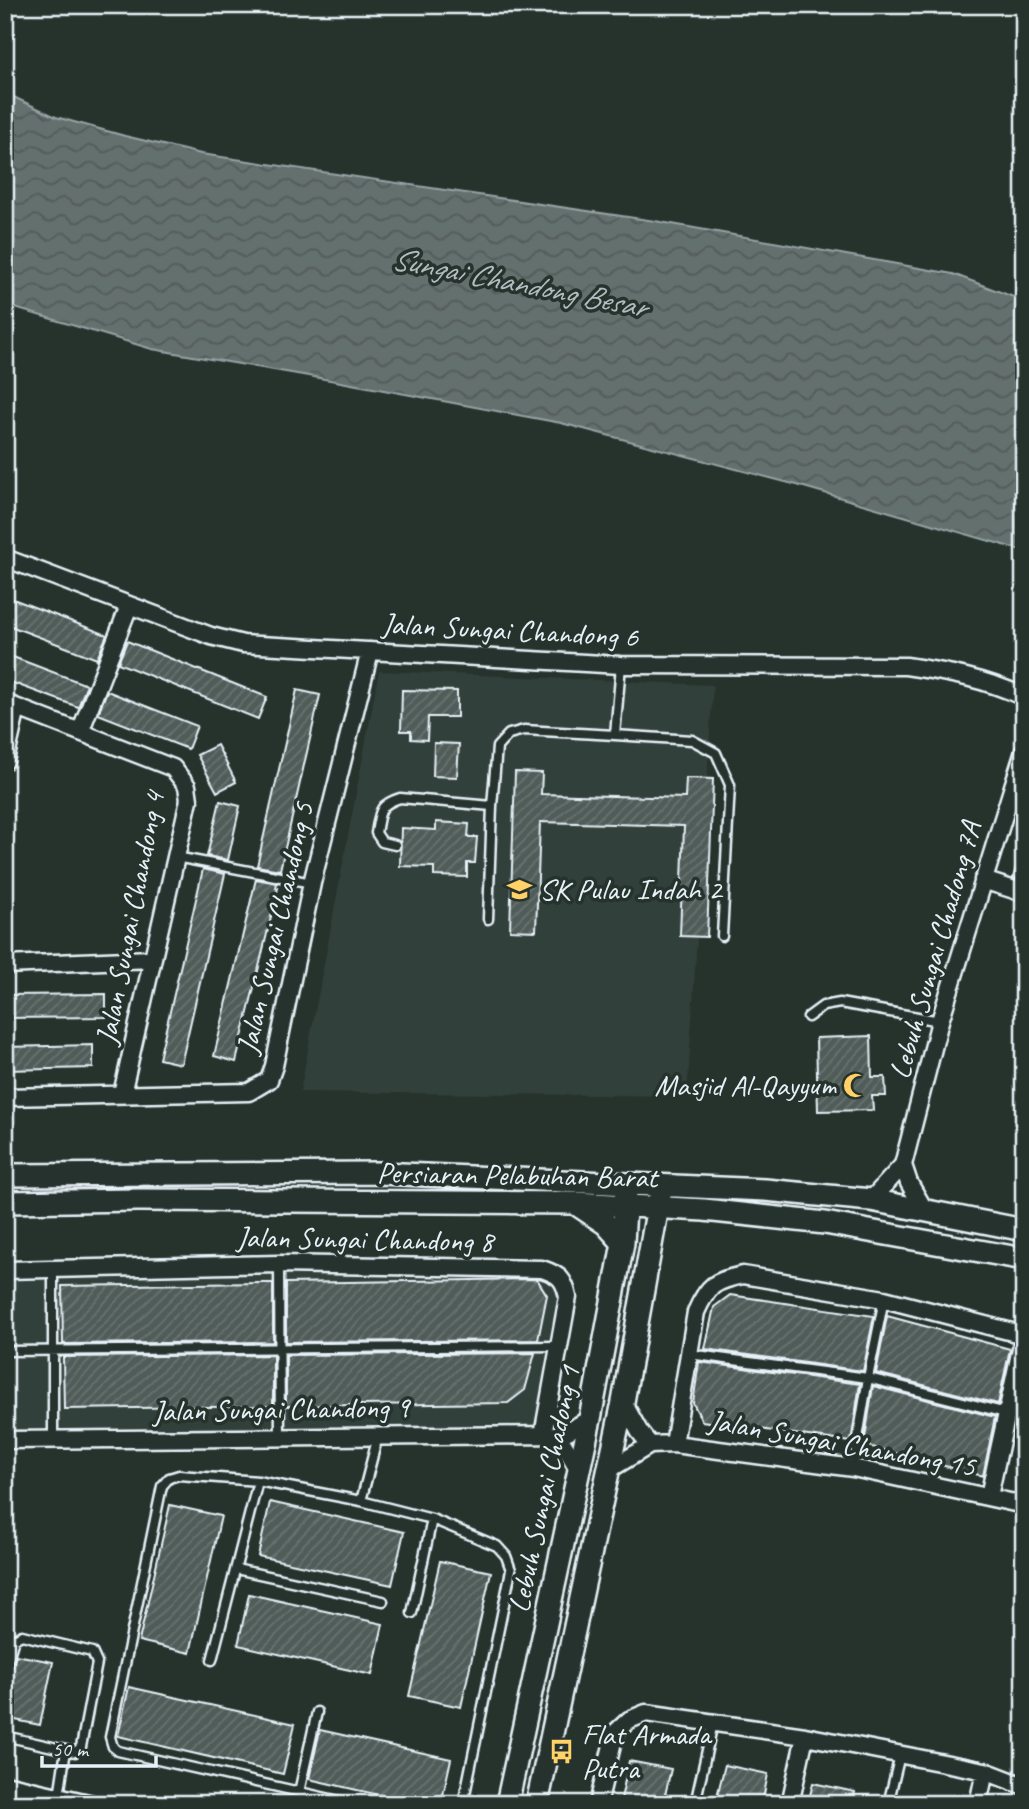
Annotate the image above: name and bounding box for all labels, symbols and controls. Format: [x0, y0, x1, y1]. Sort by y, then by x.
water label: Sungai Chandong Besar [388, 238, 655, 328]
street label: Jalan Sungai Chandong 6 [379, 604, 641, 656]
street label: Jalan Sungai Chandong 4 [86, 786, 174, 1049]
street label: Jalan Sungai Chandong 5 [227, 797, 323, 1059]
street label: Lebuh Sungai Chadong 7A [880, 815, 990, 1083]
place label: SK Pulau Indah 2 [539, 870, 724, 908]
school or university icon: SK Pulau Indah 2 [505, 875, 533, 903]
place label: Masjid Al-Qayyum [654, 1066, 837, 1104]
mosque icon: Masjid Al-Qayyum [842, 1071, 870, 1099]
street label: Persiaran Pelabuhan Barat [377, 1154, 661, 1196]
street label: Jalan Sungai Chandong 8 [234, 1218, 496, 1260]
street label: Lebuh Sungai Chadong 1 [499, 1361, 589, 1616]
street label: Jalan Sungai Chandong 9 [150, 1388, 412, 1430]
street label: Jalan Sungai Chandong 15 [704, 1400, 980, 1485]
place label: Flat Armada Putra [582, 1715, 713, 1787]
scale bar [42, 1725, 156, 1769]
text: 50 m [52, 1736, 90, 1762]
bus stop icon: Flat Armada Putra [548, 1737, 576, 1765]

